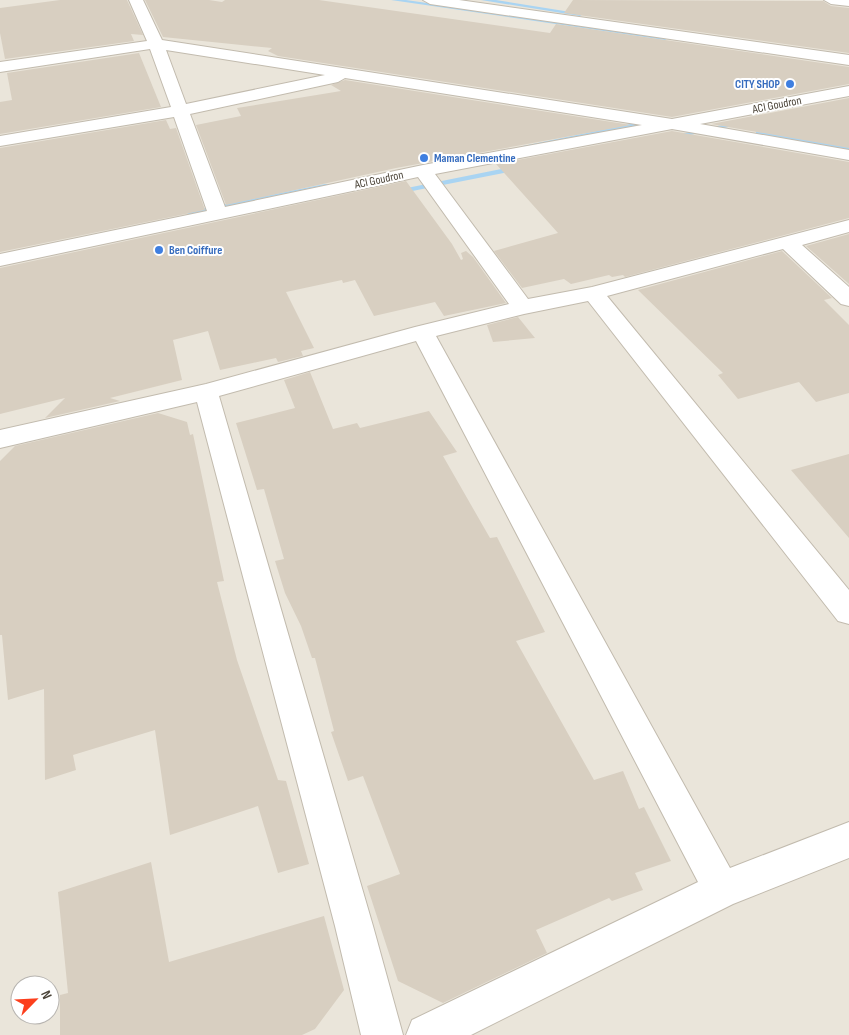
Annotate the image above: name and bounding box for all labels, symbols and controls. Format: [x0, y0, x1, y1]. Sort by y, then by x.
place label: CITY SHOP [735, 77, 781, 92]
marker: CITY SHOP [784, 78, 796, 90]
street label: ACI Goudron [750, 93, 803, 117]
place label: Maman Clementine [434, 151, 516, 166]
marker: Maman Clementine [418, 152, 430, 164]
street label: ACI Goudron [352, 168, 405, 193]
place label: Ben Coiffure [169, 243, 222, 258]
marker: Ben Coiffure [153, 244, 165, 256]
north arrow [10, 975, 60, 1025]
text: N [37, 988, 56, 1002]

